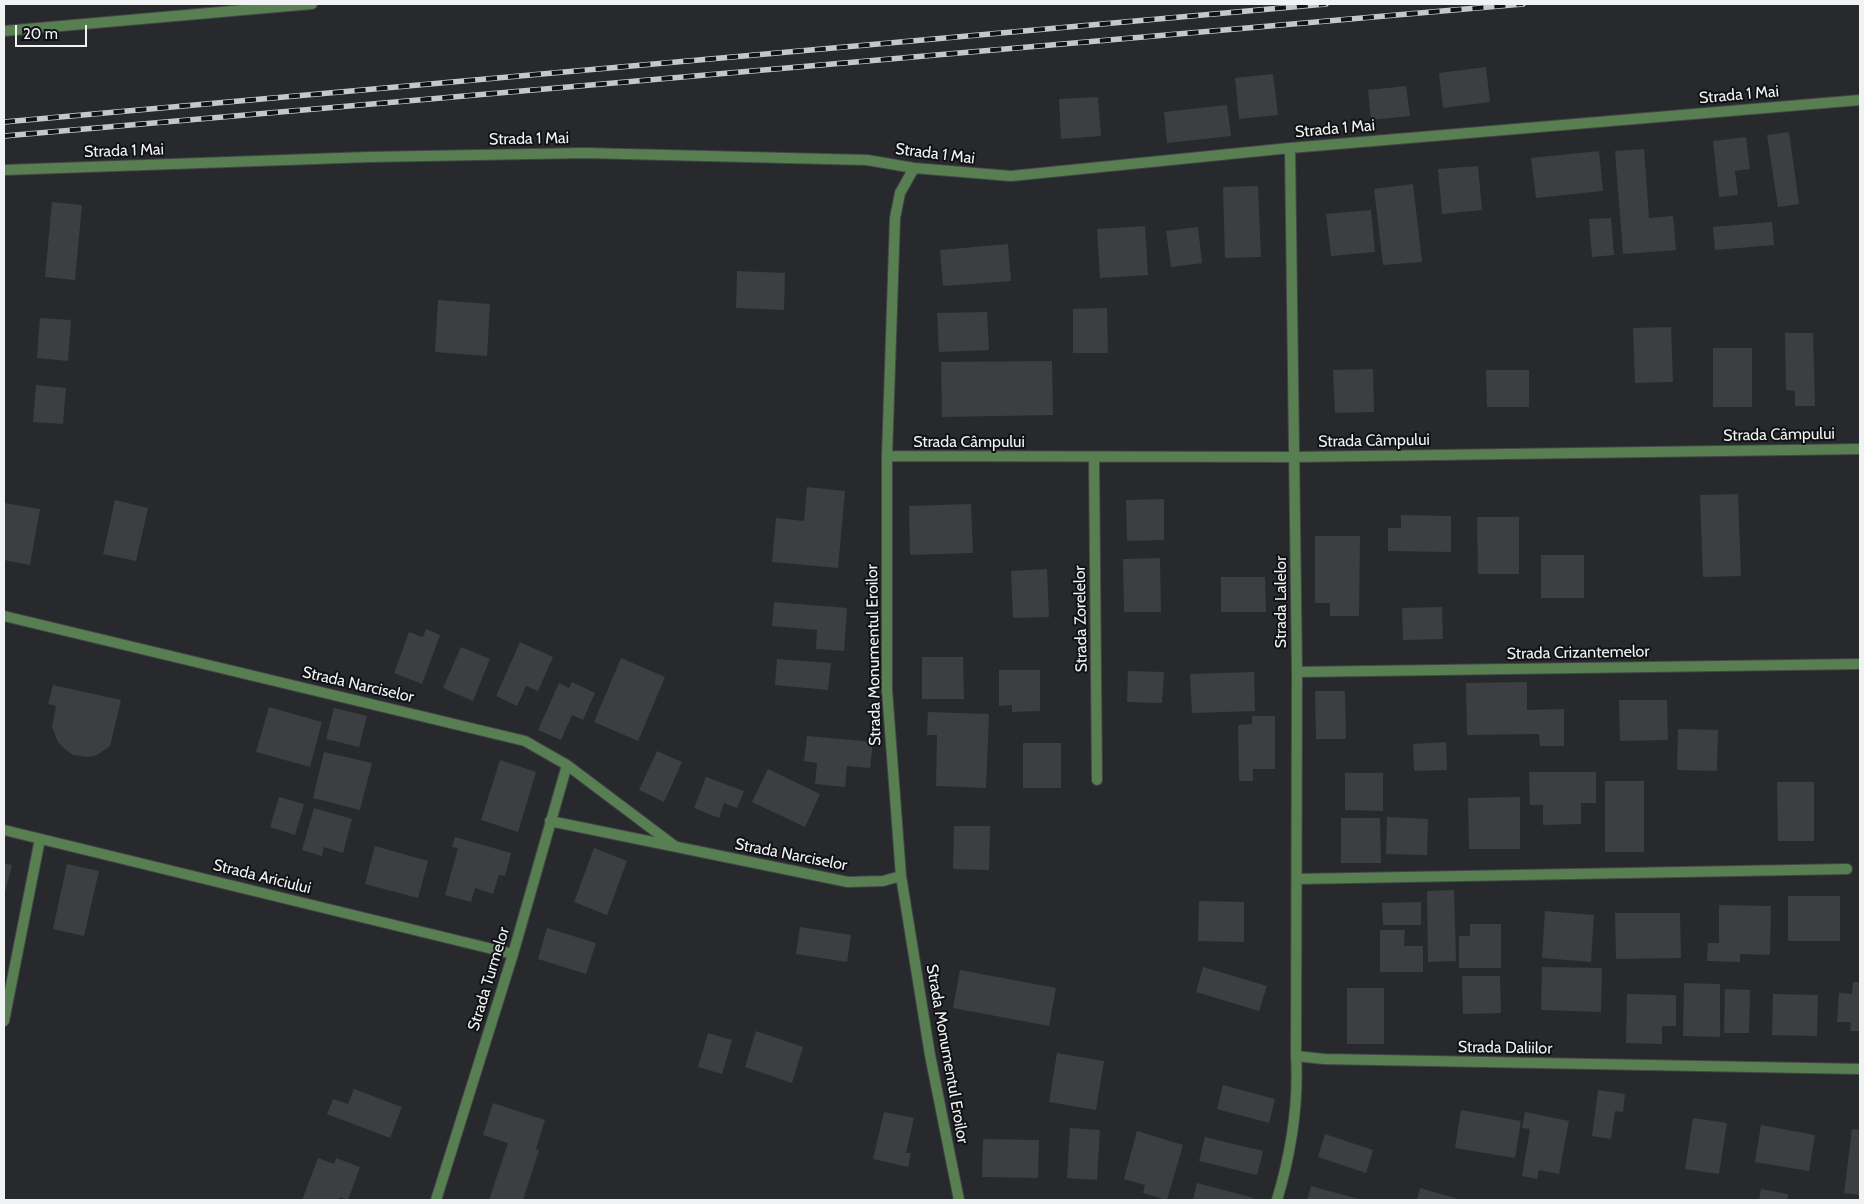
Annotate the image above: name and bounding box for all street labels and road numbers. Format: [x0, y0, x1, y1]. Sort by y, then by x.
street label: Strada 1 Mai [1698, 82, 1780, 108]
street label: Strada 1 Mai [1294, 116, 1376, 142]
street label: Strada 1 Mai [489, 129, 569, 149]
street label: Strada 1 Mai [84, 140, 164, 162]
street label: Strada 1 Mai [894, 140, 976, 168]
street label: Strada Câmpului [1723, 424, 1835, 446]
street label: Strada Câmpului [1318, 430, 1430, 452]
street label: Strada Câmpului [913, 432, 1025, 452]
street label: Strada Lalelor [1271, 556, 1291, 648]
street label: Strada Monumentul Eroilor [863, 564, 885, 746]
street label: Strada Zorelelor [1070, 565, 1092, 673]
street label: Strada Crizantemelor [1506, 642, 1650, 664]
street label: Strada Narciselor [300, 663, 416, 707]
street label: Strada Narciselor [733, 835, 849, 875]
street label: Strada Ariciului [211, 856, 313, 898]
street label: Strada Turmelor [464, 925, 514, 1033]
street label: Strada Monumentul Eroilor [922, 963, 972, 1145]
street label: Strada Daliilor [1458, 1038, 1552, 1058]

